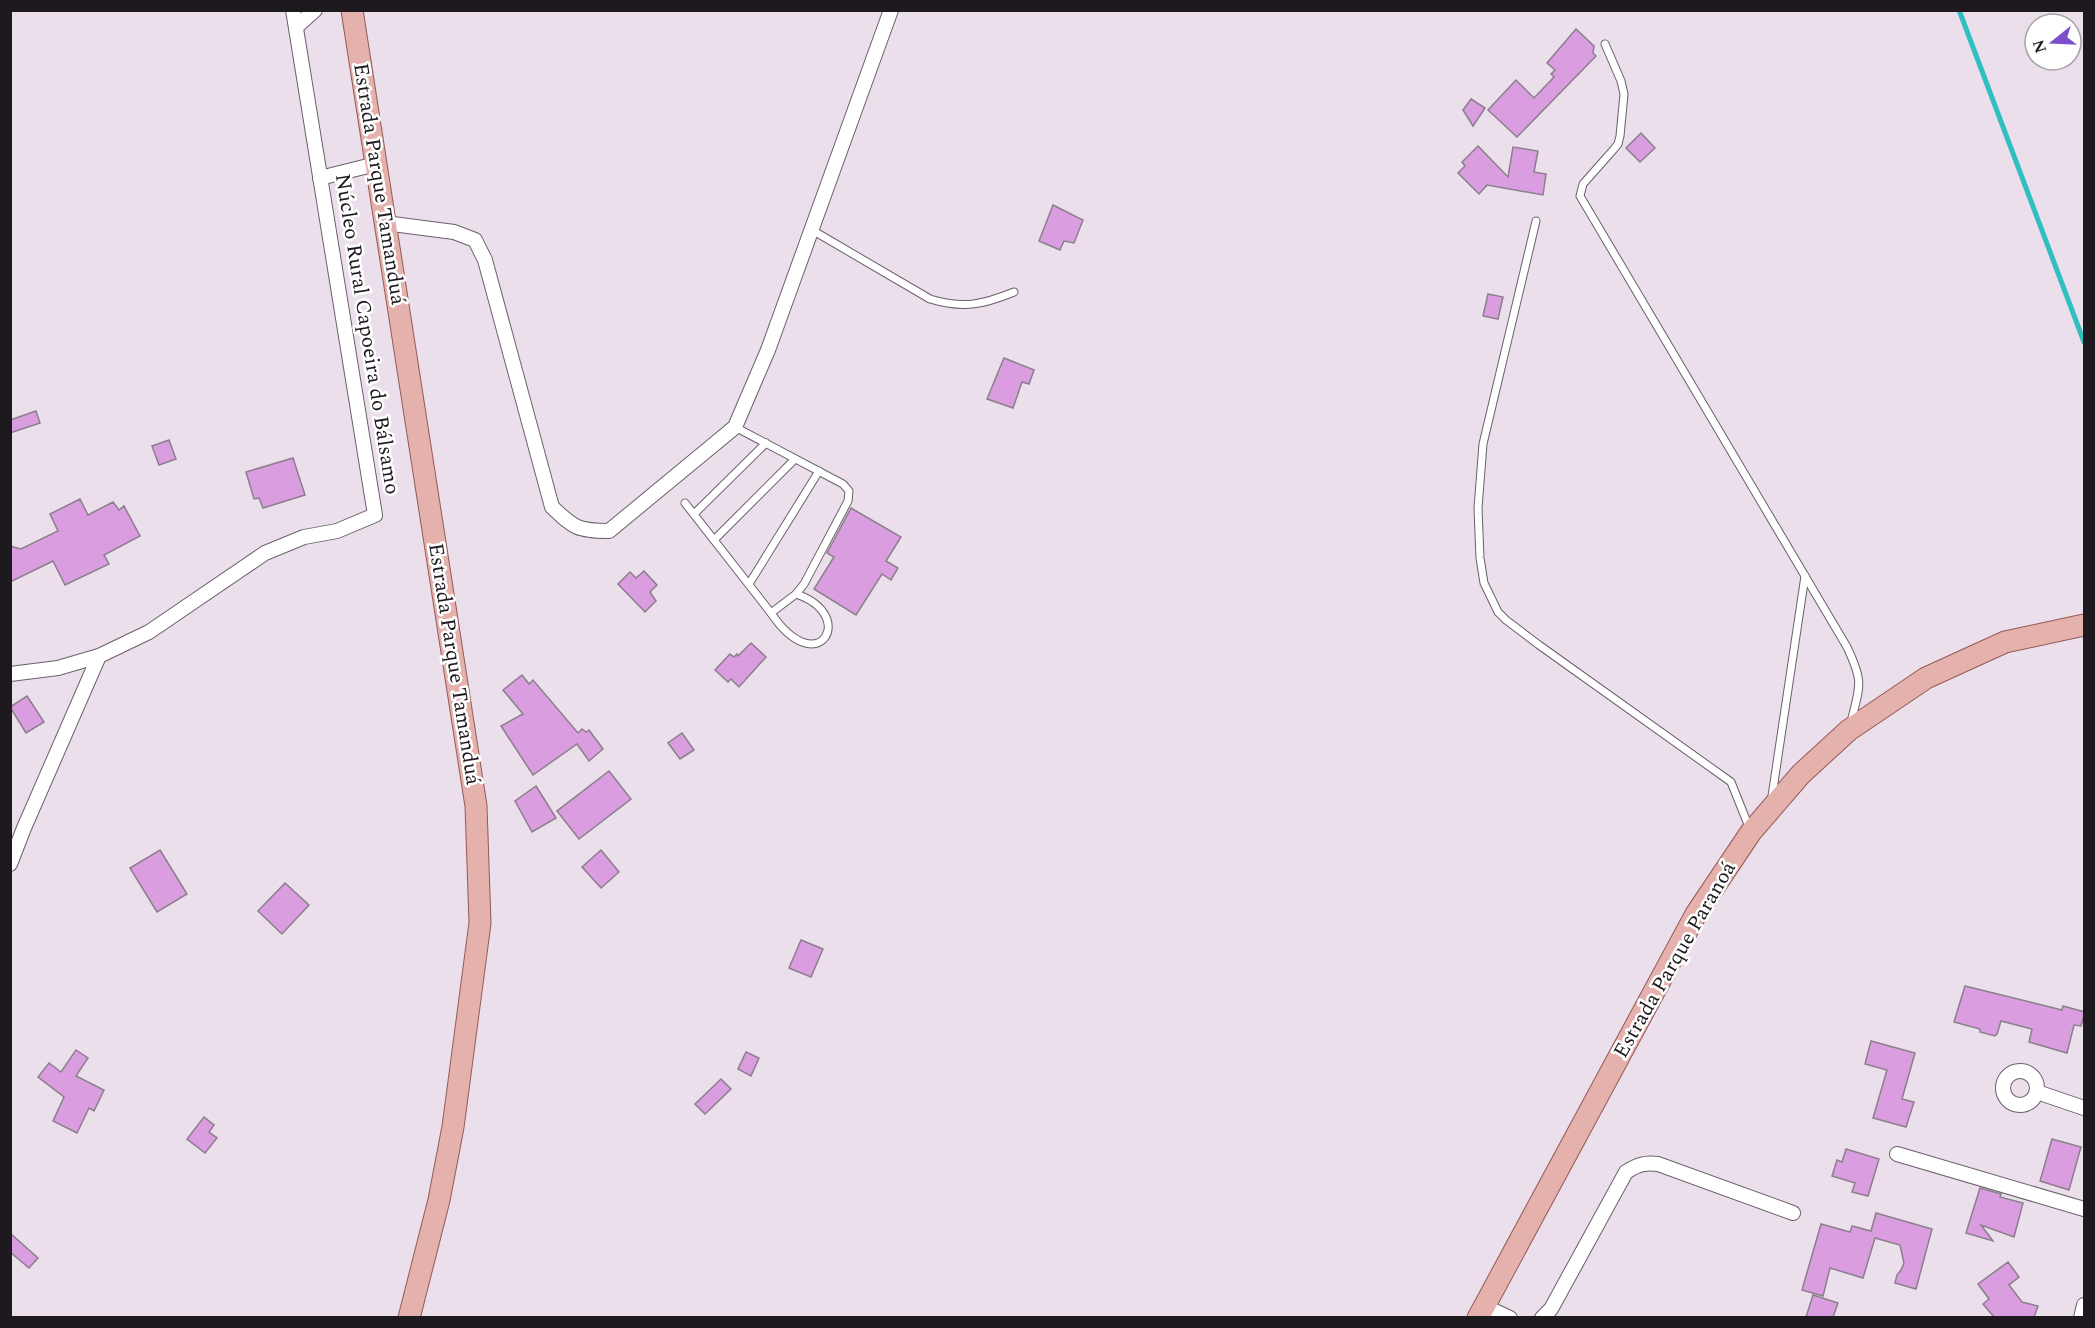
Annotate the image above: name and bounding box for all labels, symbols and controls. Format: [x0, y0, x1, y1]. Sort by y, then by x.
north arrow [2023, 12, 2083, 72]
text: N [2026, 36, 2053, 56]
street label: Estrada Parque Tamanduá [344, 61, 414, 308]
street label: Núcleo Rural Capoeira do Bálsamo [326, 171, 408, 497]
street label: Estrada Parque Tamanduá [419, 541, 489, 788]
street label: Estrada Parque Paranoá [1605, 855, 1745, 1064]

